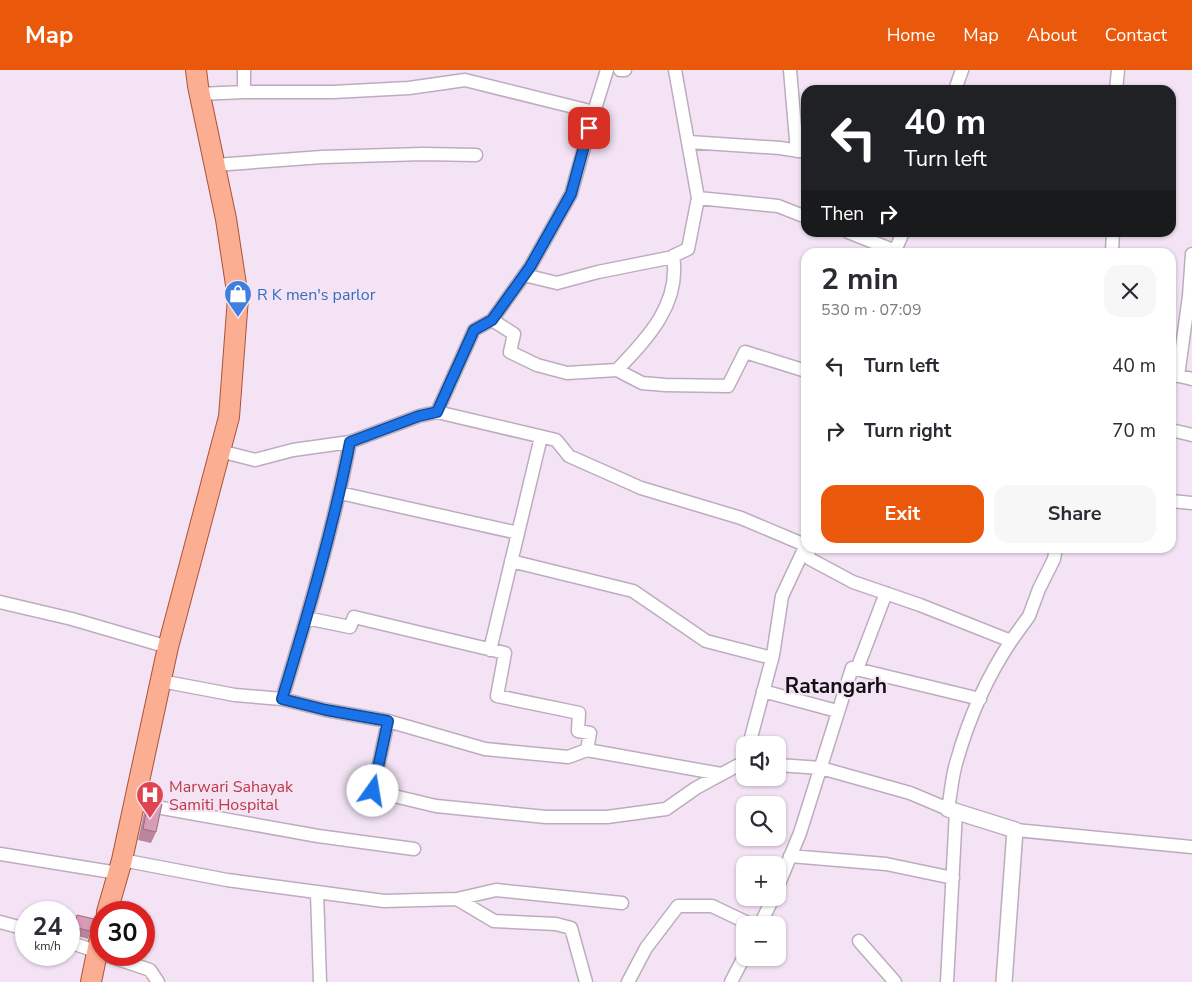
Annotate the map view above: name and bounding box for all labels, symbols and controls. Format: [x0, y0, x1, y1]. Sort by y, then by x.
text: Map [25, 19, 73, 51]
text: Home [887, 23, 935, 47]
text: Map [963, 23, 999, 47]
text: About [1027, 23, 1077, 47]
text: Contact [1105, 23, 1167, 47]
text: 40 m [904, 99, 986, 146]
icon: left [821, 105, 886, 170]
pin [568, 107, 610, 149]
icon: arrive [575, 114, 603, 142]
text: Turn left [904, 144, 987, 174]
icon: right [874, 200, 902, 228]
text: Then [821, 201, 864, 227]
text: 2 min [821, 259, 899, 300]
button: close [1104, 265, 1156, 317]
shop icon: R K men's parlor [223, 279, 253, 318]
place label: R K men's parlor [257, 284, 376, 306]
text: 530 m · 07:09 [821, 299, 922, 321]
icon: left [821, 352, 849, 380]
text: Turn left [864, 353, 939, 379]
text: 40 m [1112, 353, 1156, 379]
icon: right [821, 417, 849, 445]
text: Turn right [864, 418, 951, 444]
text: 70 m [1112, 418, 1156, 444]
button: Exit [821, 485, 984, 543]
button: Share [994, 485, 1156, 543]
district label: Ratangarh [785, 672, 887, 700]
map controls [736, 736, 786, 966]
button: sound [736, 736, 786, 786]
position arrow [346, 764, 398, 816]
place label: Marwari Sahayak Samiti Hospital [169, 776, 294, 816]
hospital icon: Marwari Sahayak Samiti Hospital [135, 780, 165, 819]
button: search [736, 796, 786, 846]
button: + [736, 856, 786, 906]
speed limit sign: 30 [90, 901, 155, 966]
text: 24 [32, 910, 63, 944]
button: − [736, 916, 786, 966]
text: km/h [34, 938, 61, 954]

